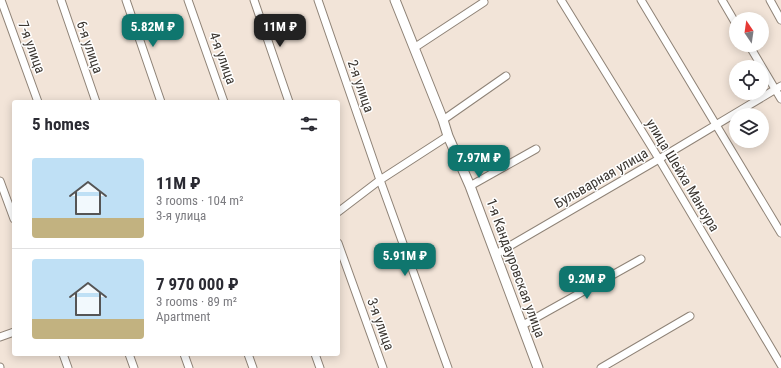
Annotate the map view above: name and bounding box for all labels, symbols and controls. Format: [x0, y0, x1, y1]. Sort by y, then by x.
north arrow [729, 12, 769, 52]
map controls [729, 12, 769, 148]
pin: 5.82M ₽ [116, 14, 190, 48]
pin: 11M ₽ [252, 14, 308, 48]
street label: 7-я улица [15, 19, 49, 75]
street label: 6-я улица [74, 19, 106, 75]
text: 5.82M ₽ [131, 19, 175, 34]
text: 11M ₽ [263, 19, 297, 34]
street label: 4-я улица [206, 30, 240, 86]
street label: 2-я улица [345, 58, 377, 114]
button: locate [729, 60, 769, 100]
button: layers [729, 108, 769, 148]
icon: filters [298, 113, 320, 135]
text: 5 homes [32, 114, 90, 134]
street label: улица Шейха Мансура [643, 116, 723, 234]
pin: 7.97M ₽ [442, 145, 516, 179]
street label: Бульварная улица [551, 145, 651, 211]
text: 7.97M ₽ [457, 150, 501, 165]
text: 11M ₽ [156, 173, 201, 193]
icon: home [64, 174, 112, 222]
text: 3 rooms · 104 m² [156, 193, 243, 208]
street label: 1-я Кандауровская улица [483, 196, 549, 340]
text: 3-я улица [156, 208, 206, 223]
pin: 5.91M ₽ [368, 243, 442, 277]
text: 5.91M ₽ [383, 248, 427, 263]
pin: 9.2M ₽ [554, 266, 620, 300]
text: 9.2M ₽ [568, 271, 606, 286]
text: 7 970 000 ₽ [156, 274, 239, 294]
icon: home [64, 275, 112, 323]
text: 3 rooms · 89 m² [156, 294, 237, 309]
street label: 3-я улица [364, 296, 398, 352]
text: Apartment [156, 309, 210, 324]

